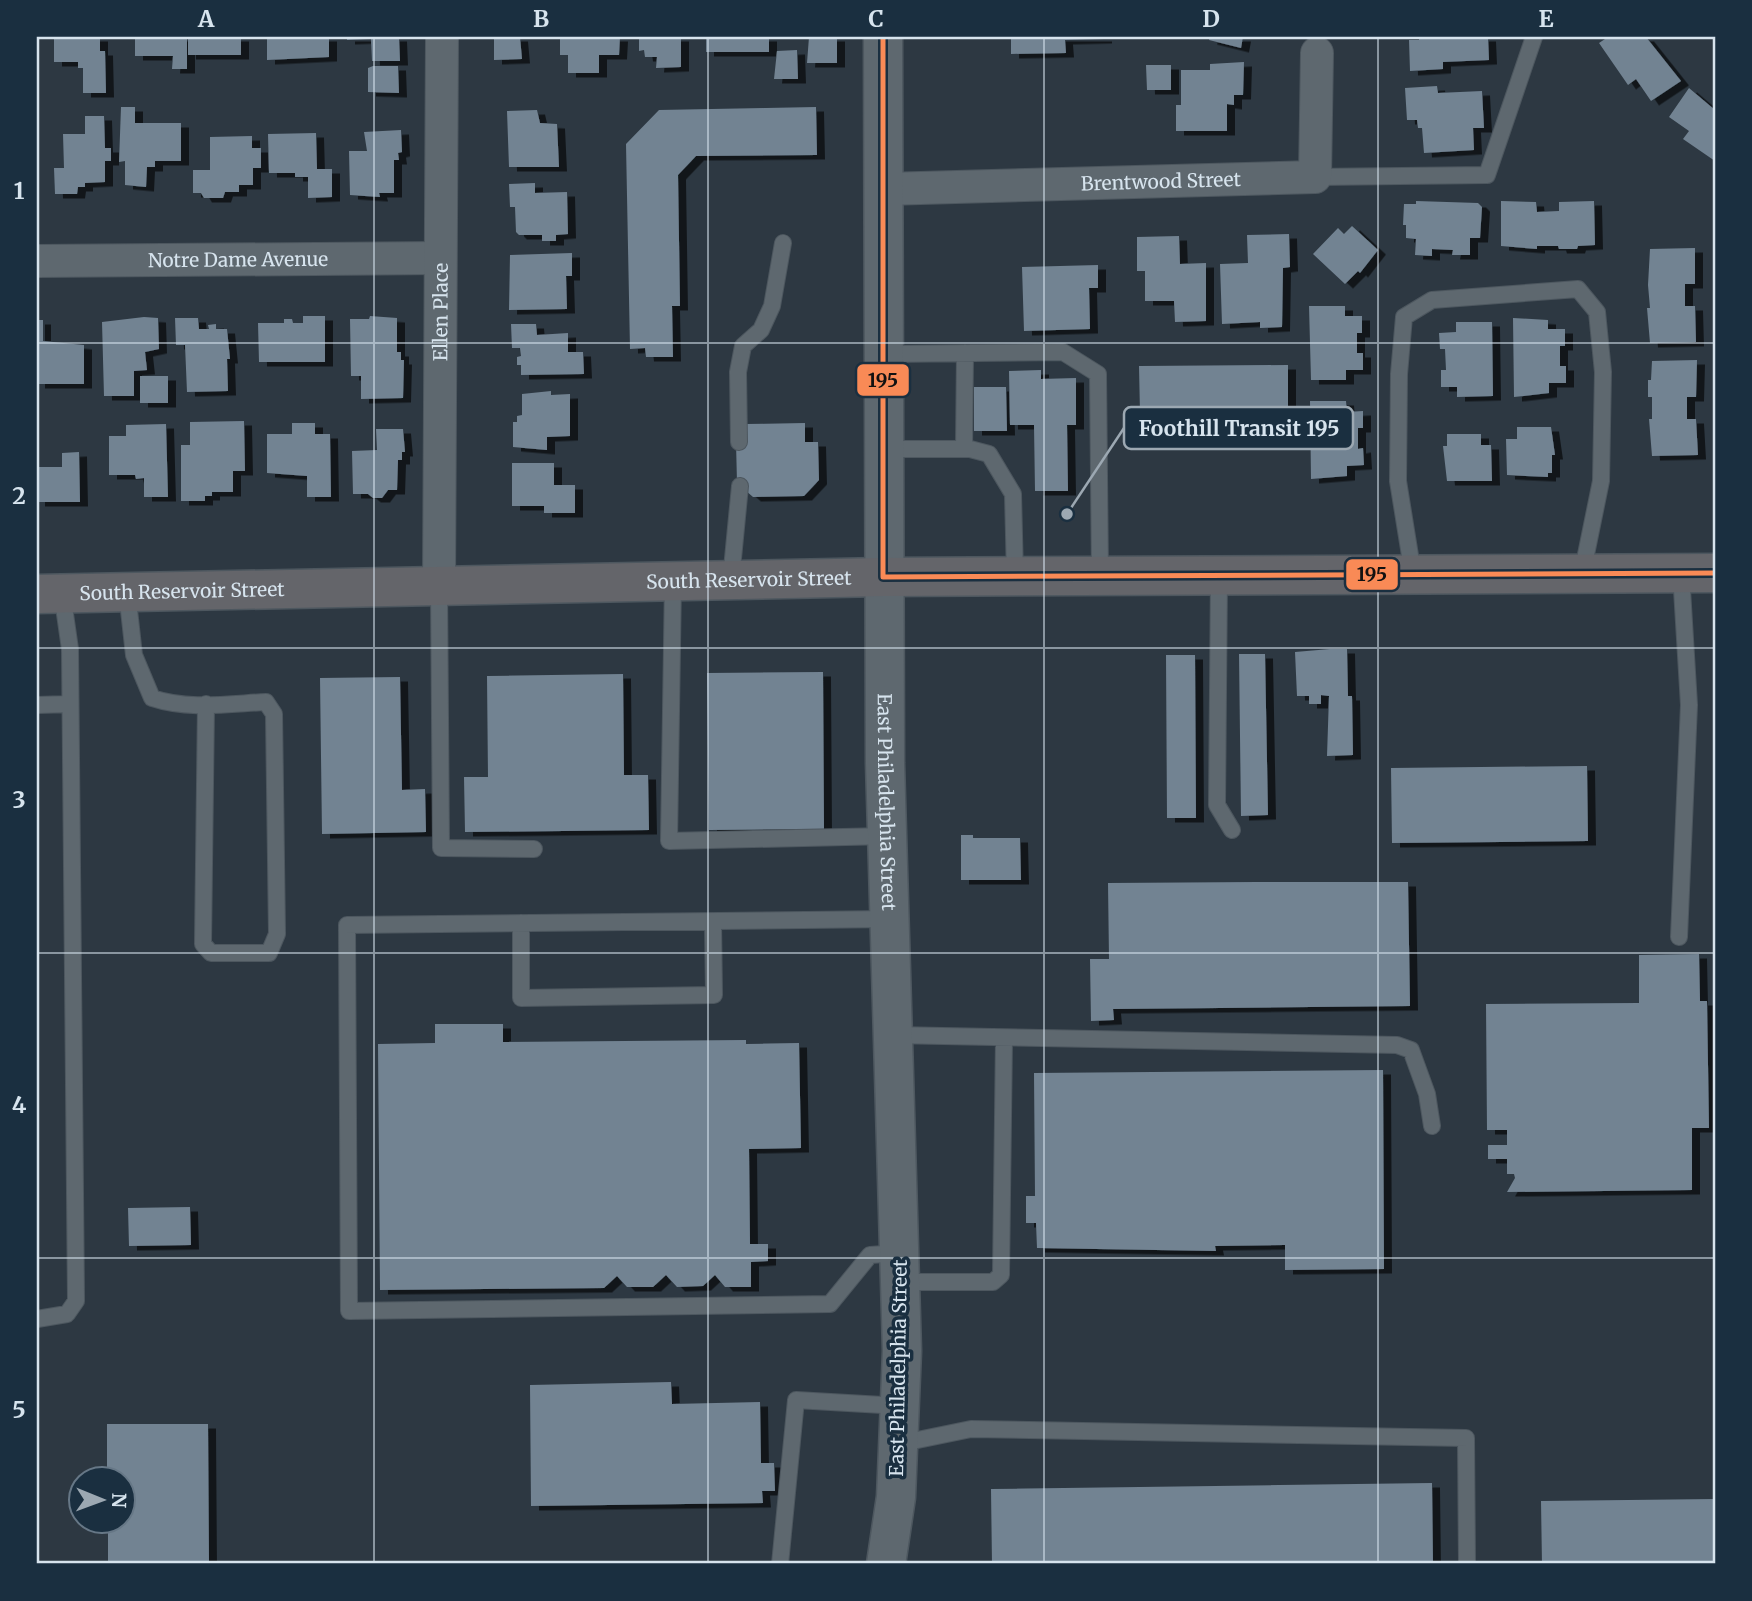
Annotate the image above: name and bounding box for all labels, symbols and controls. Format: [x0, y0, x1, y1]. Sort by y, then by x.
text: A [197, 4, 215, 33]
text: B [533, 4, 549, 33]
text: C [868, 4, 884, 33]
text: D [1202, 4, 1220, 33]
text: E [1538, 4, 1554, 33]
street label: Brentwood Street [1080, 167, 1242, 196]
text: 1 [14, 176, 25, 205]
street label: Notre Dame Avenue [148, 247, 328, 272]
street label: Ellen Place [428, 263, 453, 361]
line badge: 195 [856, 363, 910, 397]
text: 195 [868, 368, 898, 392]
callout: Foothill Transit 195 [1124, 407, 1353, 449]
text: Foothill Transit 195 [1139, 415, 1340, 442]
text: 2 [12, 481, 26, 510]
line badge: 195 [1345, 558, 1399, 591]
text: 195 [1357, 562, 1387, 586]
street label: South Reservoir Street [646, 566, 852, 594]
street label: South Reservoir Street [79, 577, 285, 605]
street label: East Philadelphia Street [873, 693, 901, 912]
text: 3 [12, 785, 26, 814]
text: 4 [12, 1090, 27, 1119]
street label: East Philadelphia Street [884, 1259, 912, 1477]
text: 5 [12, 1395, 26, 1424]
north arrow [66, 1464, 136, 1534]
text: N [107, 1493, 131, 1508]

